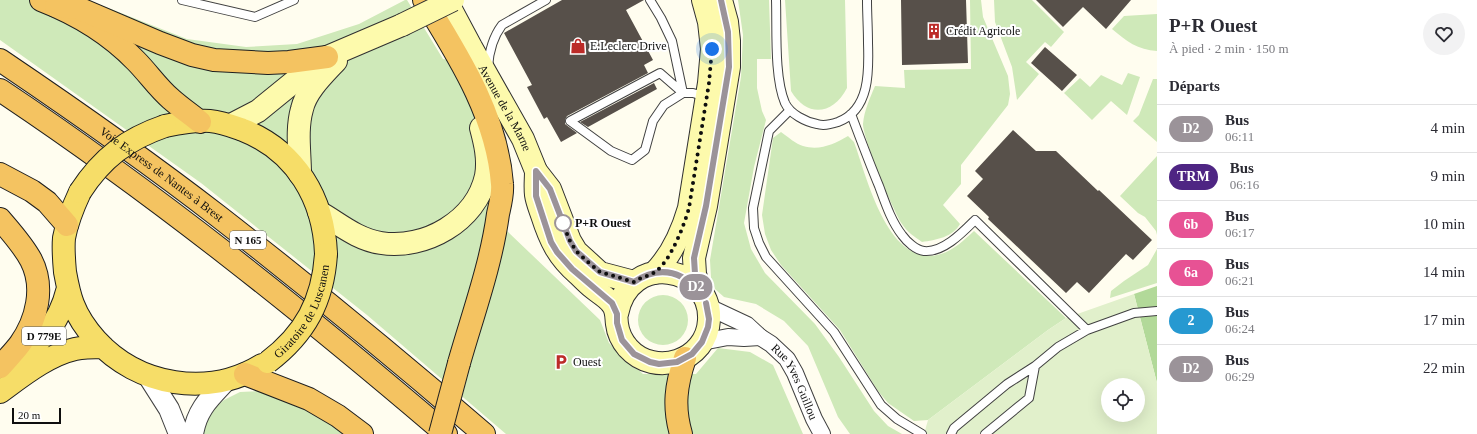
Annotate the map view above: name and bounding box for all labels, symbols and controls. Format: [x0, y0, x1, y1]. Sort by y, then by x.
button: heart [1423, 13, 1465, 55]
text: P+R Ouest [1169, 15, 1257, 36]
building icon: Crédit Agricole [925, 22, 943, 40]
place label: Crédit Agricole [946, 24, 1020, 38]
shop icon: E.Leclerc Drive [569, 37, 587, 55]
place label: E.Leclerc Drive [590, 39, 667, 53]
your location [702, 39, 722, 59]
text: À pied · 2 min · 150 m [1169, 41, 1289, 56]
street label: Avenue de la Marne [475, 62, 534, 153]
text: Départs [1169, 78, 1220, 94]
text: Bus [1225, 112, 1249, 128]
text: 4 min [1430, 120, 1465, 136]
text: D2 [1182, 121, 1200, 136]
street label: Voie Express de Nantes à Brest [97, 124, 227, 225]
text: 06:11 [1225, 129, 1254, 144]
text: Bus [1230, 160, 1254, 176]
text: 9 min [1430, 168, 1465, 184]
text: TRM [1177, 169, 1210, 184]
text: 06:16 [1230, 177, 1259, 192]
text: Bus [1225, 208, 1249, 224]
marker: P+R Ouest [554, 214, 572, 232]
place label: P+R Ouest [575, 216, 631, 230]
text: 10 min [1423, 216, 1465, 232]
text: 6b [1184, 217, 1198, 232]
text: 06:17 [1225, 225, 1255, 240]
road number: N 165 [230, 231, 266, 249]
text: Bus [1225, 256, 1249, 272]
street label: Giratoire de Luscanen [271, 264, 332, 361]
text: 14 min [1423, 264, 1465, 280]
text: 6a [1184, 265, 1198, 280]
text: 06:21 [1225, 273, 1255, 288]
line badge: D2 [678, 274, 714, 300]
text: D2 [687, 279, 705, 294]
text: Bus [1225, 304, 1249, 320]
text: 17 min [1423, 312, 1465, 328]
text: 2 [1188, 313, 1195, 328]
text: 06:24 [1225, 321, 1255, 336]
road number: D 779E [22, 327, 66, 345]
street label: Rue Yves Guillou [768, 341, 821, 422]
text: Bus [1225, 352, 1249, 368]
parking icon: Ouest [552, 353, 570, 371]
place label: Ouest [573, 355, 602, 369]
text: 22 min [1423, 360, 1465, 376]
text: D2 [1182, 361, 1200, 376]
text: 06:29 [1225, 369, 1255, 384]
map controls [1101, 378, 1145, 422]
button: locate [1101, 378, 1145, 422]
scale bar [12, 406, 61, 425]
text: 20 m [18, 409, 40, 421]

